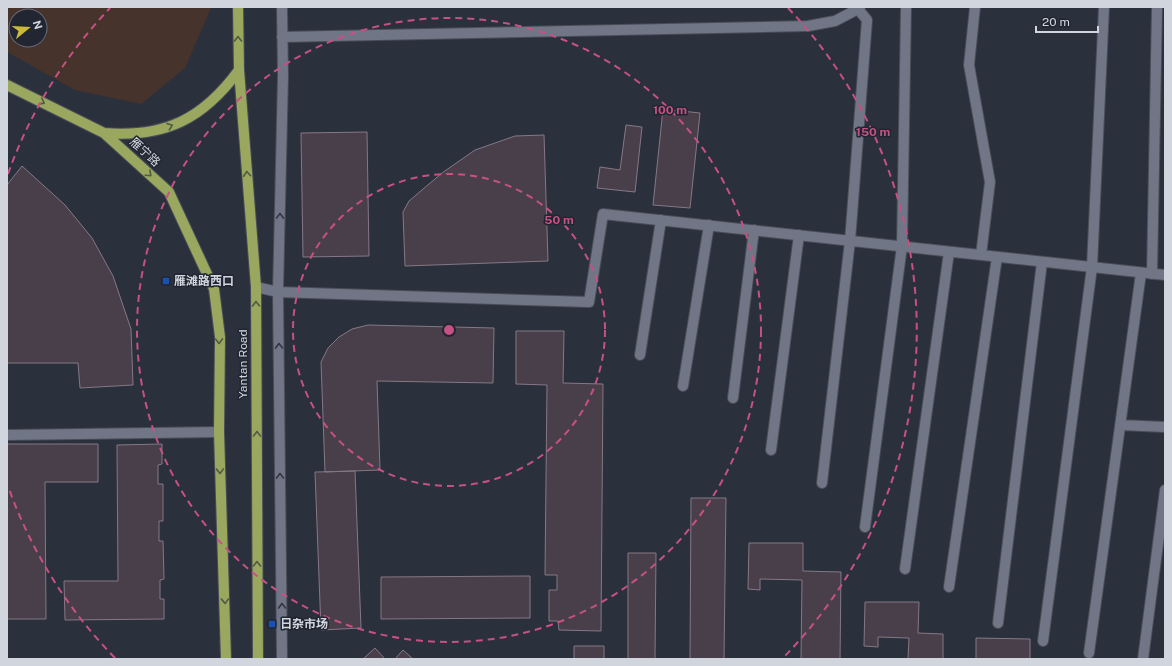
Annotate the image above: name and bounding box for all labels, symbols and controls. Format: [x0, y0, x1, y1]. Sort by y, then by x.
north arrow [8, 8, 48, 48]
scale bar [1036, 8, 1098, 34]
text: 20 m [1042, 15, 1070, 29]
text: N [30, 19, 45, 31]
one-way arrow [234, 36, 243, 42]
one-way arrow [38, 97, 45, 105]
text: 100 m [653, 103, 687, 117]
one-way arrow [166, 123, 173, 131]
text: 150 m [856, 125, 890, 139]
street label: 雁宁路 [127, 135, 163, 169]
one-way arrow [144, 169, 151, 176]
one-way arrow [242, 171, 251, 177]
one-way arrow [276, 213, 284, 219]
text: 50 m [544, 213, 574, 227]
place label: 雁滩路西口 [174, 274, 234, 288]
marker: 雁滩路西口 [161, 276, 171, 286]
one-way arrow [252, 301, 260, 307]
centre of rings [442, 323, 456, 337]
street label: Yantan Road [236, 329, 250, 399]
one-way arrow [215, 338, 224, 344]
one-way arrow [275, 343, 283, 349]
one-way arrow [253, 431, 261, 437]
one-way arrow [216, 468, 225, 474]
one-way arrow [276, 473, 284, 479]
one-way arrow [253, 561, 261, 567]
one-way arrow [220, 598, 229, 604]
one-way arrow [278, 603, 286, 609]
place label: 日杂市场 [280, 617, 328, 631]
marker: 日杂市场 [267, 619, 277, 629]

